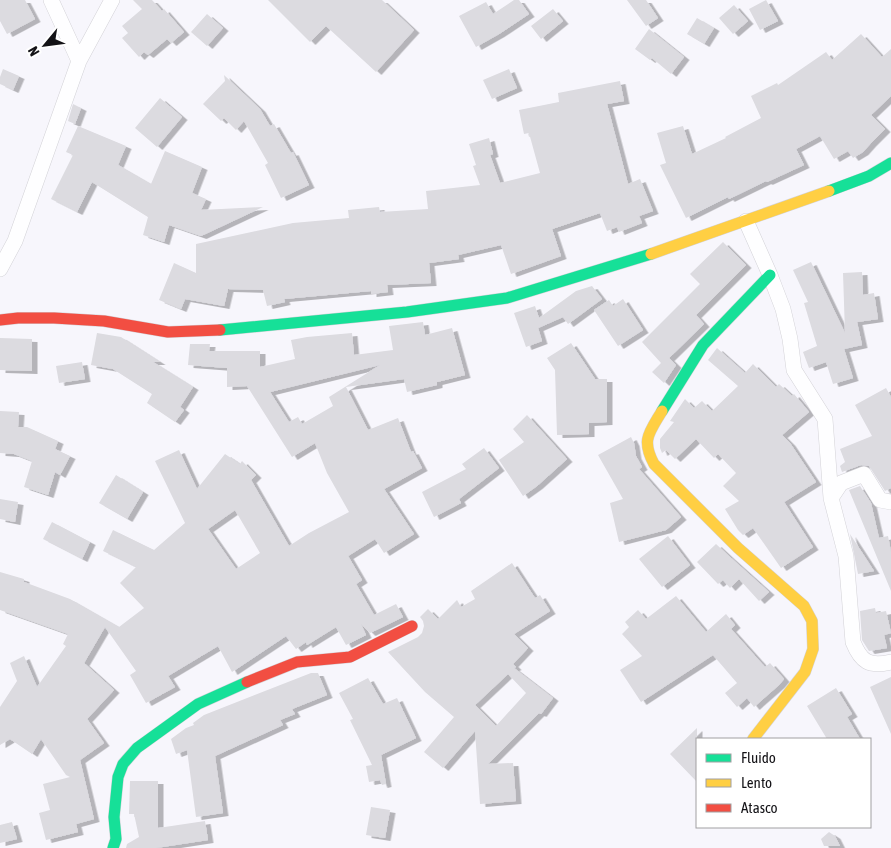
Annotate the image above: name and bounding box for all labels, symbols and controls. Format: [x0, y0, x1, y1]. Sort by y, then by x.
north arrow [20, 20, 70, 70]
text: N [25, 44, 43, 59]
legend [696, 738, 871, 828]
text: Fluido [741, 749, 776, 766]
text: Lento [741, 774, 772, 791]
text: Atasco [741, 799, 778, 816]

